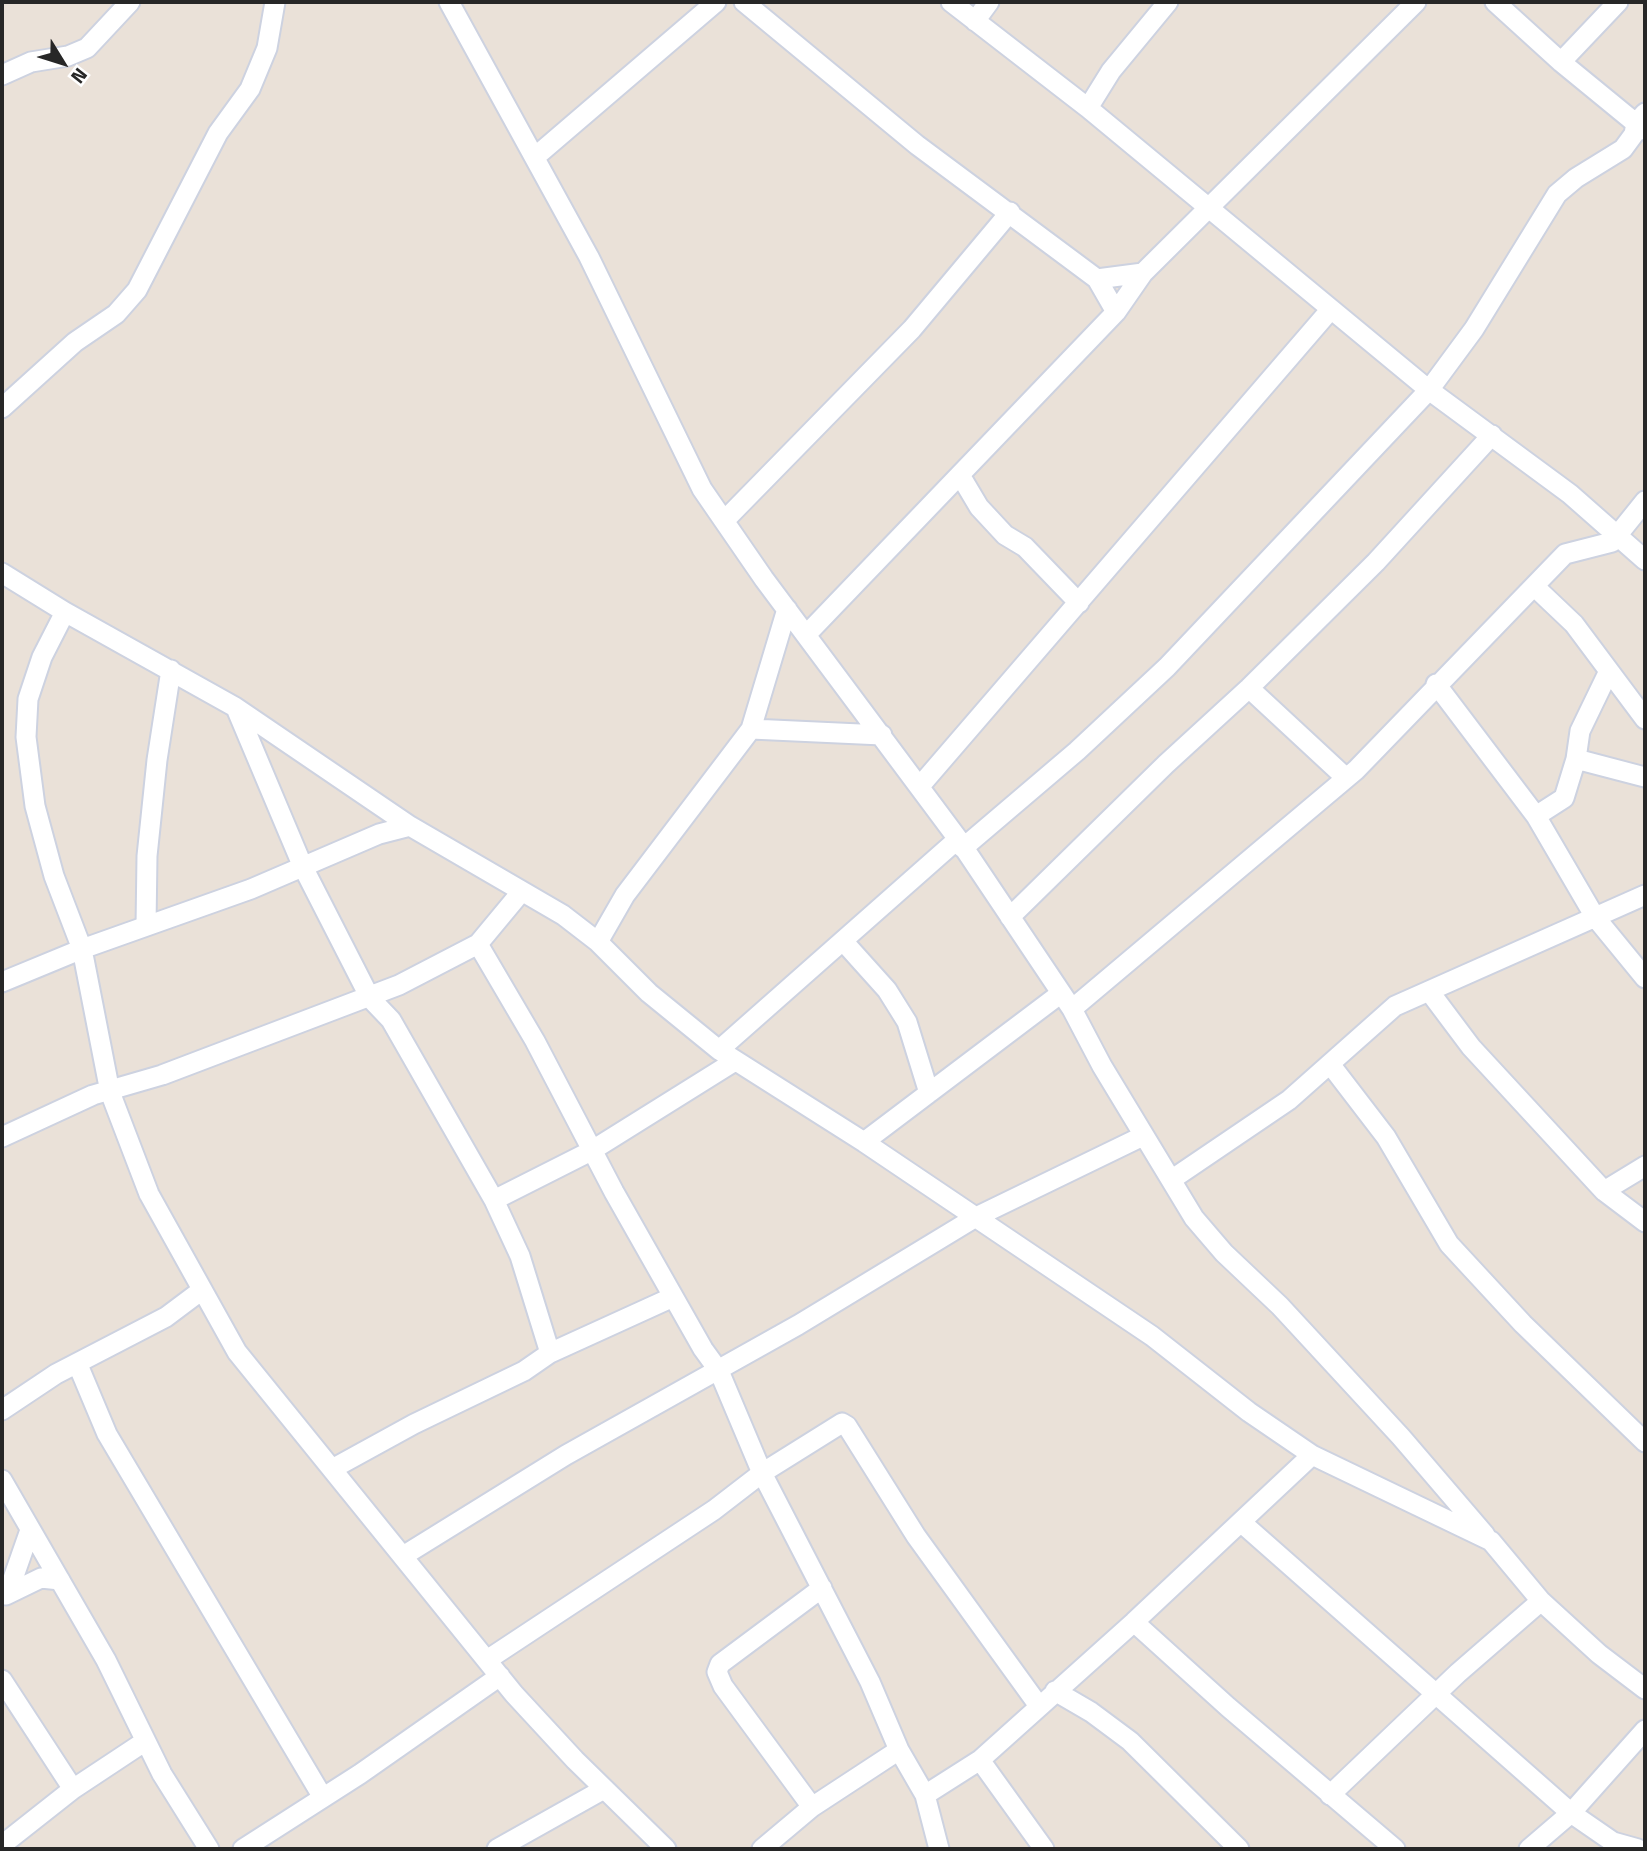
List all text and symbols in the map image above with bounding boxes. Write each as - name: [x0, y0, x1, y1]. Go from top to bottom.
- north arrow: [28, 28, 98, 98]
- text: N: [64, 62, 95, 90]

